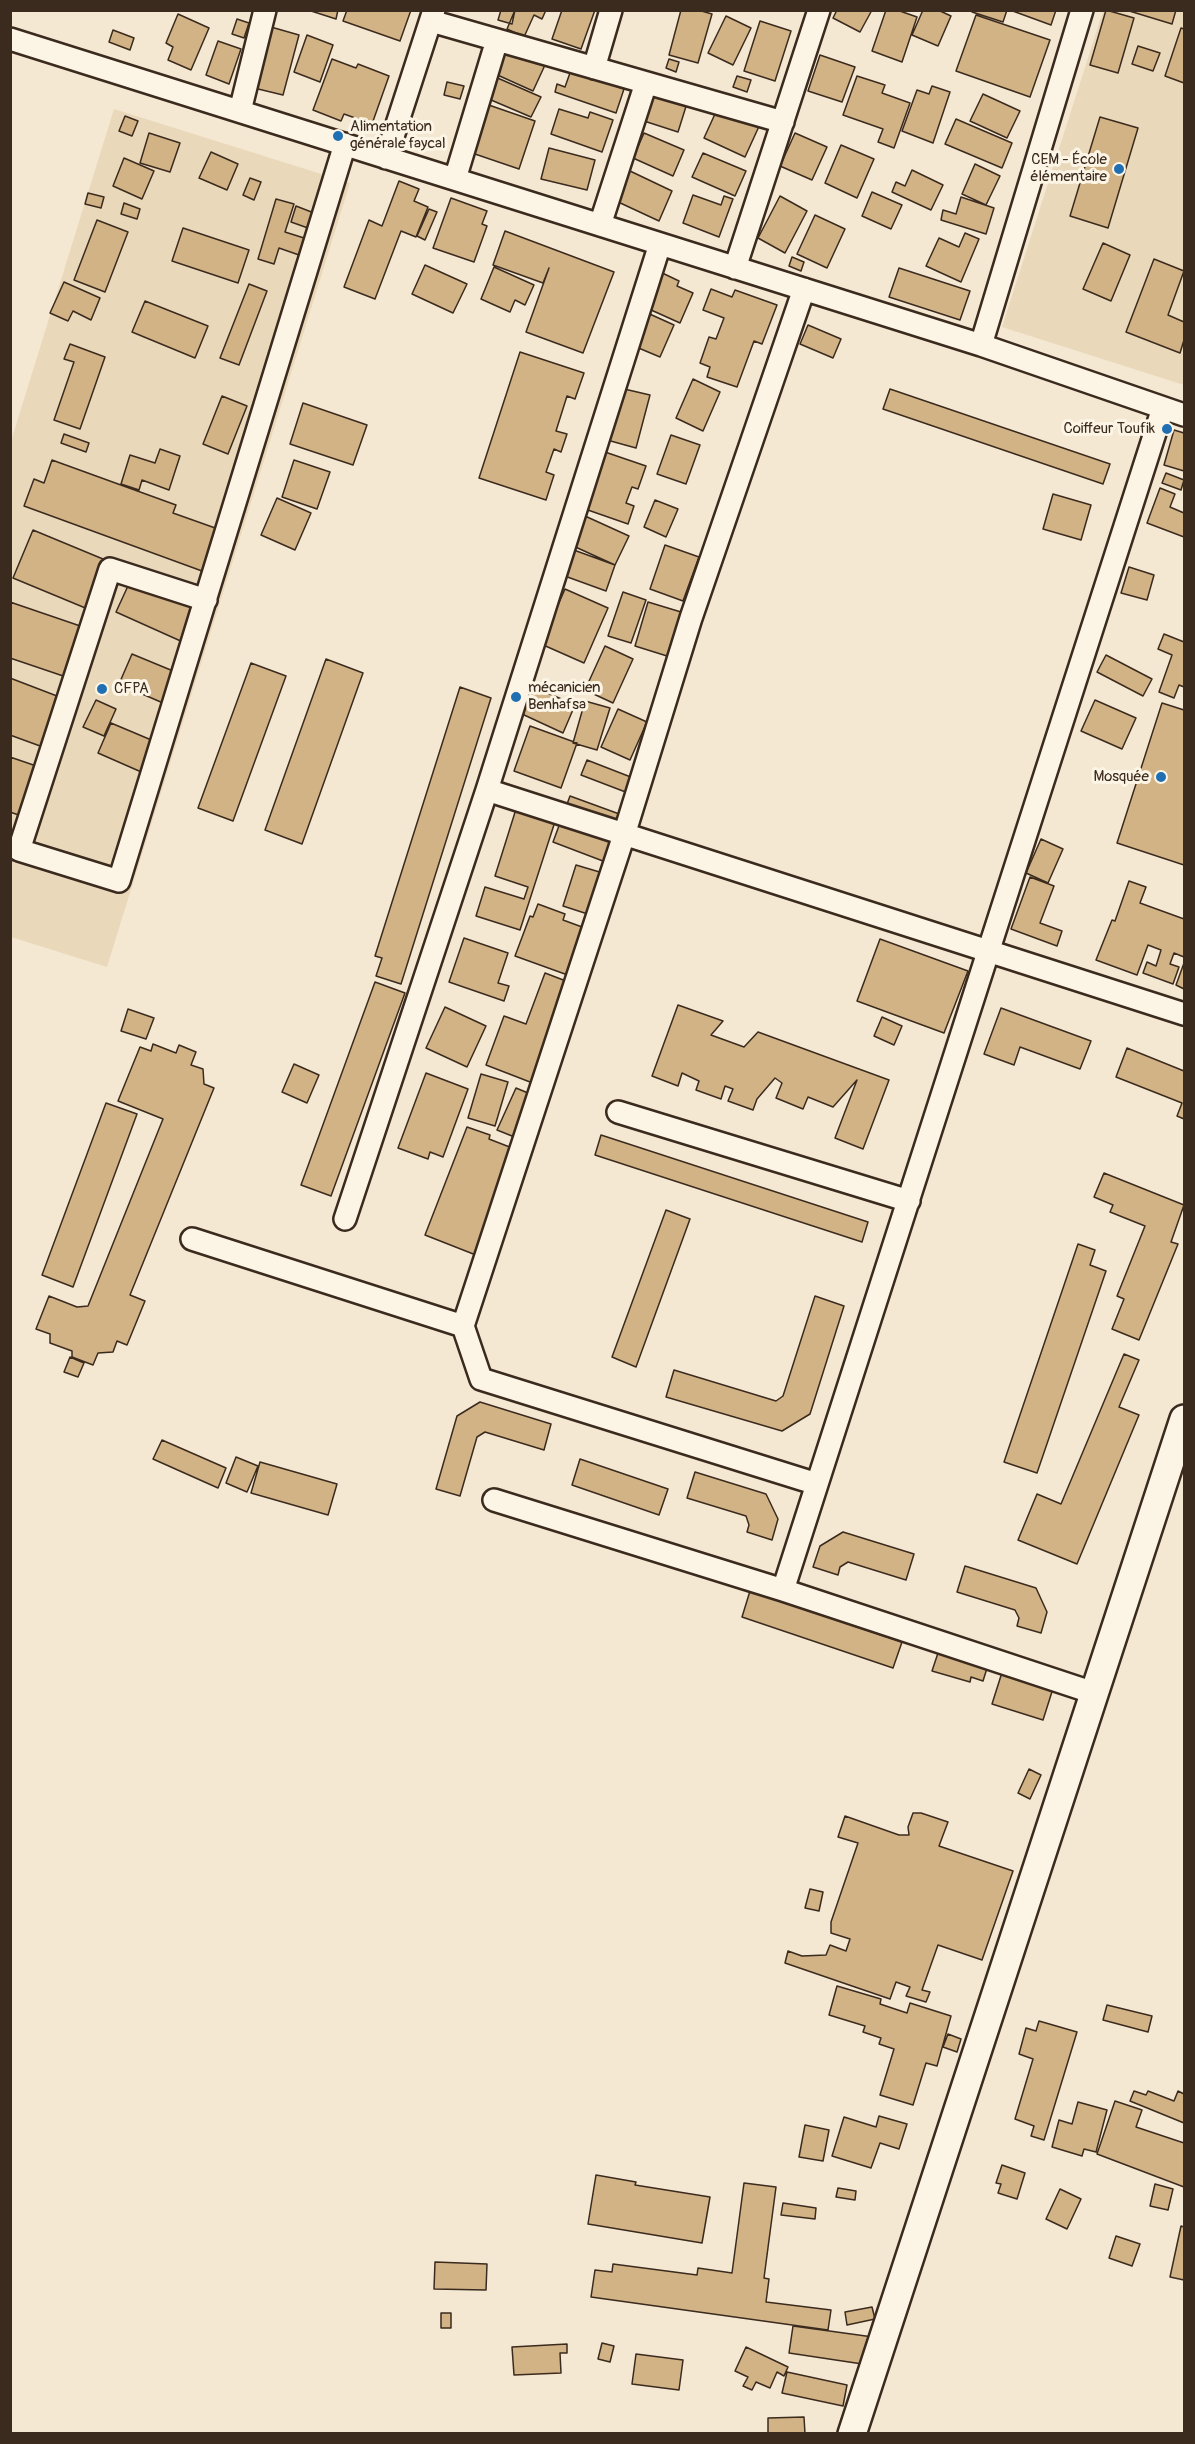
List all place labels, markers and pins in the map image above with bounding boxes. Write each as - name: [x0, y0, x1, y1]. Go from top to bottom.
- place label: Alimentation générale faycal: [350, 118, 446, 153]
- marker: Alimentation générale faycal: [331, 129, 345, 143]
- place label: CEM - École élémentaire: [1031, 151, 1107, 186]
- marker: CEM - École élémentaire: [1112, 162, 1126, 176]
- place label: Coiffeur Toufik: [1063, 420, 1155, 438]
- marker: Coiffeur Toufik: [1160, 422, 1174, 436]
- place label: mécanicien Benhafsa: [528, 679, 600, 714]
- place label: CFPA: [114, 680, 149, 698]
- marker: CFPA: [95, 682, 109, 696]
- marker: mécanicien Benhafsa: [509, 690, 523, 704]
- place label: Mosquée: [1094, 768, 1149, 786]
- marker: Mosquée: [1154, 770, 1168, 784]

